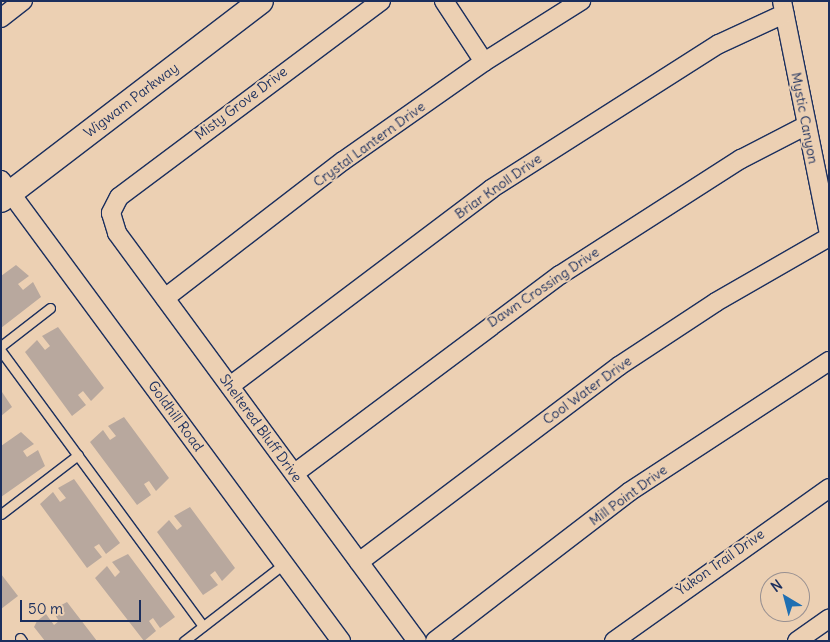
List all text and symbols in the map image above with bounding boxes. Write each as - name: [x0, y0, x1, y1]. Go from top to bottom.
- street label: Wigwam Parkway: [80, 59, 182, 141]
- street label: Misty Grove Drive: [192, 63, 290, 143]
- street label: Mystic Canyon: [788, 71, 822, 165]
- street label: Crystal Lantern Drive: [310, 98, 428, 190]
- street label: Briar Knoll Drive: [451, 150, 545, 222]
- street label: Dawn Crossing Drive: [484, 243, 602, 331]
- street label: Cool Water Drive: [539, 352, 635, 428]
- street label: Sheltered Bluff Drive: [216, 371, 306, 485]
- street label: Goldhill Road: [145, 377, 207, 455]
- street label: Mill Point Drive: [586, 461, 670, 529]
- street label: Yukon Trail Drive: [673, 525, 767, 599]
- north arrow: [760, 572, 810, 622]
- text: N: [767, 576, 786, 596]
- scale bar: [22, 590, 144, 622]
- text: 50 m: [28, 599, 63, 618]

